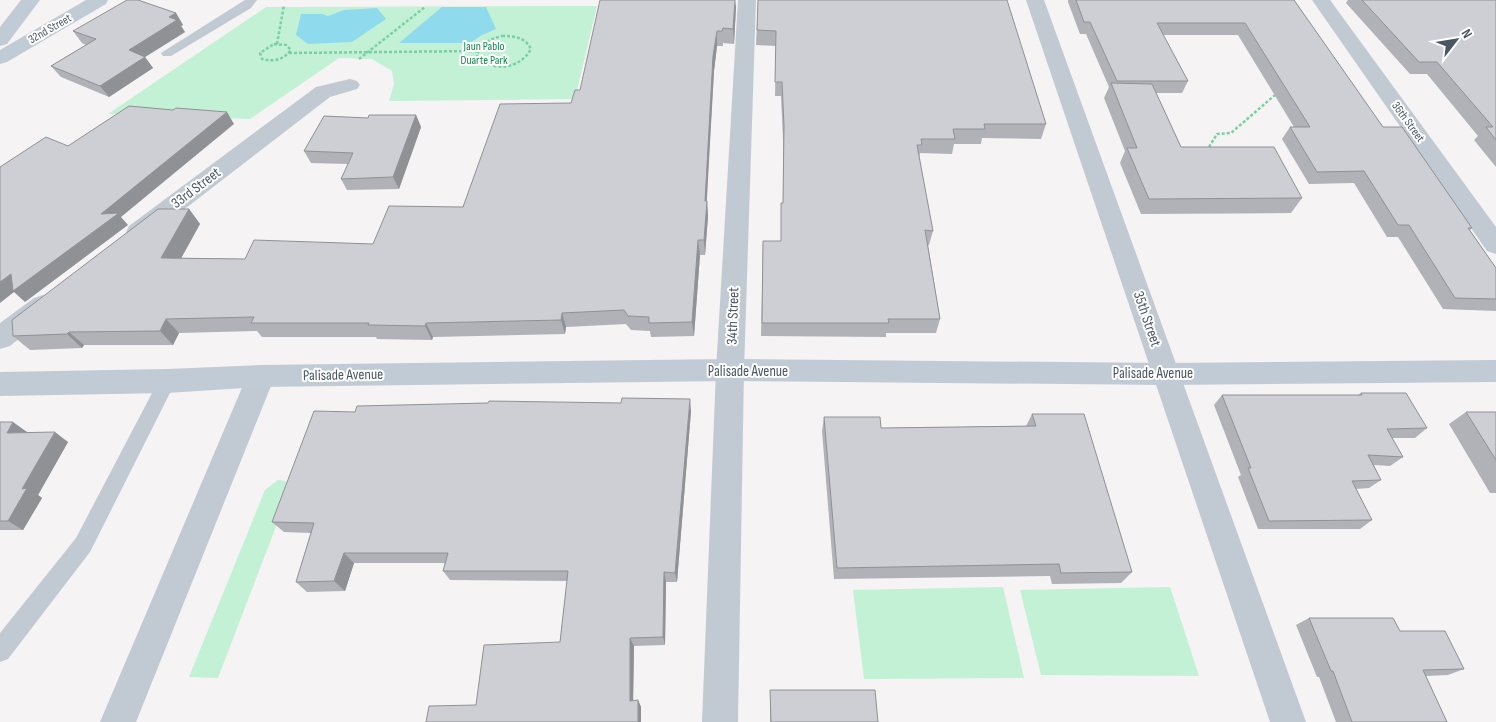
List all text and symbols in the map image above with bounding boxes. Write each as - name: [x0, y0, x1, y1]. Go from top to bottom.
- street label: 32nd Street: [26, 11, 75, 47]
- north arrow: [1431, 15, 1481, 65]
- text: N: [1458, 26, 1476, 41]
- park label: Jaun Pablo Duarte Park: [461, 39, 508, 68]
- street label: 36th Street: [1388, 99, 1428, 145]
- street label: 33rd Street: [168, 163, 225, 213]
- street label: 34th Street: [723, 286, 744, 345]
- street label: 35th Street: [1129, 289, 1165, 350]
- street label: Palisade Avenue: [708, 362, 788, 381]
- street label: Palisade Avenue: [1113, 364, 1193, 383]
- street label: Palisade Avenue: [303, 365, 383, 385]

